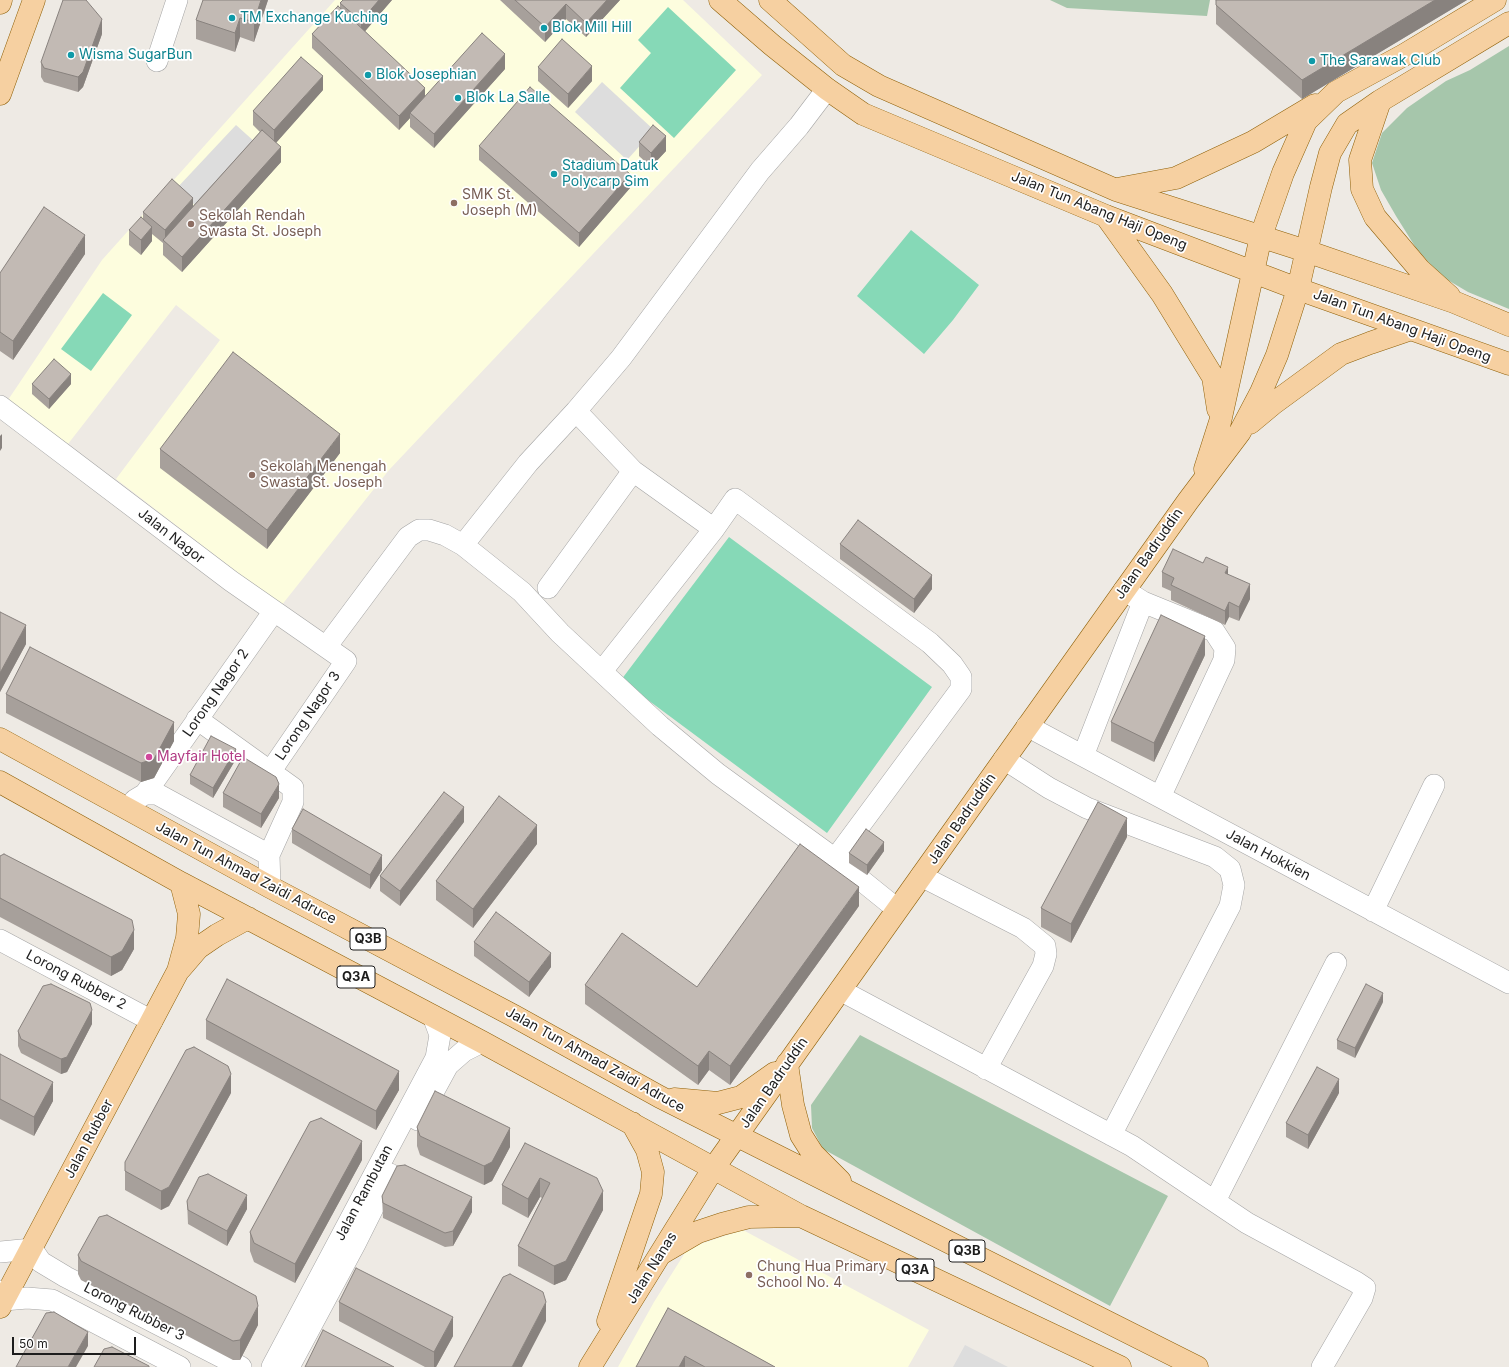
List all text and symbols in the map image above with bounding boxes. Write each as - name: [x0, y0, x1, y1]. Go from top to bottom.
- place label: TM Exchange Kuching: [240, 10, 388, 26]
- marker: TM Exchange Kuching: [227, 13, 237, 23]
- place label: Blok Mill Hill: [552, 20, 632, 36]
- marker: Blok Mill Hill: [539, 23, 549, 33]
- place label: Wisma SugarBun: [79, 47, 193, 63]
- marker: Wisma SugarBun: [66, 50, 76, 60]
- place label: The Sarawak Club: [1320, 53, 1441, 69]
- marker: The Sarawak Club: [1307, 56, 1317, 66]
- place label: Blok Josephian: [376, 67, 477, 83]
- marker: Blok Josephian: [363, 70, 373, 80]
- place label: Blok La Salle: [466, 90, 550, 106]
- marker: Blok La Salle: [453, 93, 463, 103]
- place label: Stadium Datuk Polycarp Sim: [562, 158, 658, 190]
- street label: Jalan Tun Abang Haji Openg: [1009, 168, 1189, 254]
- marker: Stadium Datuk Polycarp Sim: [549, 169, 559, 179]
- place label: SMK St. Joseph (M): [462, 187, 538, 220]
- marker: SMK St. Joseph (M): [449, 198, 459, 208]
- place label: Sekolah Rendah Swasta St. Joseph: [199, 208, 321, 240]
- marker: Sekolah Rendah Swasta St. Joseph: [186, 219, 196, 229]
- street label: Jalan Tun Abang Haji Openg: [1311, 286, 1493, 366]
- place label: Sekolah Menengah Swasta St. Joseph: [260, 459, 387, 492]
- marker: Sekolah Menengah Swasta St. Joseph: [247, 470, 257, 480]
- street label: Jalan Nagor: [134, 505, 208, 567]
- street label: Jalan Badruddin: [1111, 505, 1187, 603]
- street label: Lorong Nagor 2: [179, 646, 253, 740]
- street label: Lorong Nagor 3: [272, 668, 344, 764]
- place label: Mayfair Hotel: [157, 749, 246, 765]
- marker: Mayfair Hotel: [144, 752, 154, 762]
- street label: Jalan Badruddin: [924, 770, 1000, 868]
- street label: Jalan Tun Ahmad Zaidi Adruce: [153, 818, 339, 928]
- street label: Jalan Hokkien: [1223, 826, 1313, 884]
- road number: Q3B: [350, 928, 386, 950]
- street label: Lorong Rubber 2: [23, 947, 129, 1013]
- road number: Q3A: [337, 966, 375, 988]
- street label: Jalan Tun Ahmad Zaidi Adruce: [502, 1004, 688, 1116]
- street label: Jalan Badruddin: [736, 1034, 812, 1132]
- street label: Jalan Rubber: [61, 1097, 117, 1181]
- street label: Jalan Rambutan: [332, 1142, 396, 1244]
- street label: Jalan Nanas: [623, 1229, 681, 1307]
- road number: Q3B: [949, 1240, 985, 1262]
- place label: Chung Hua Primary School No. 4: [757, 1259, 886, 1292]
- road number: Q3A: [896, 1259, 934, 1281]
- marker: Chung Hua Primary School No. 4: [744, 1270, 754, 1280]
- street label: Lorong Rubber 3: [81, 1279, 187, 1345]
- scale bar: [14, 1329, 138, 1355]
- text: 50 m: [19, 1336, 48, 1351]

